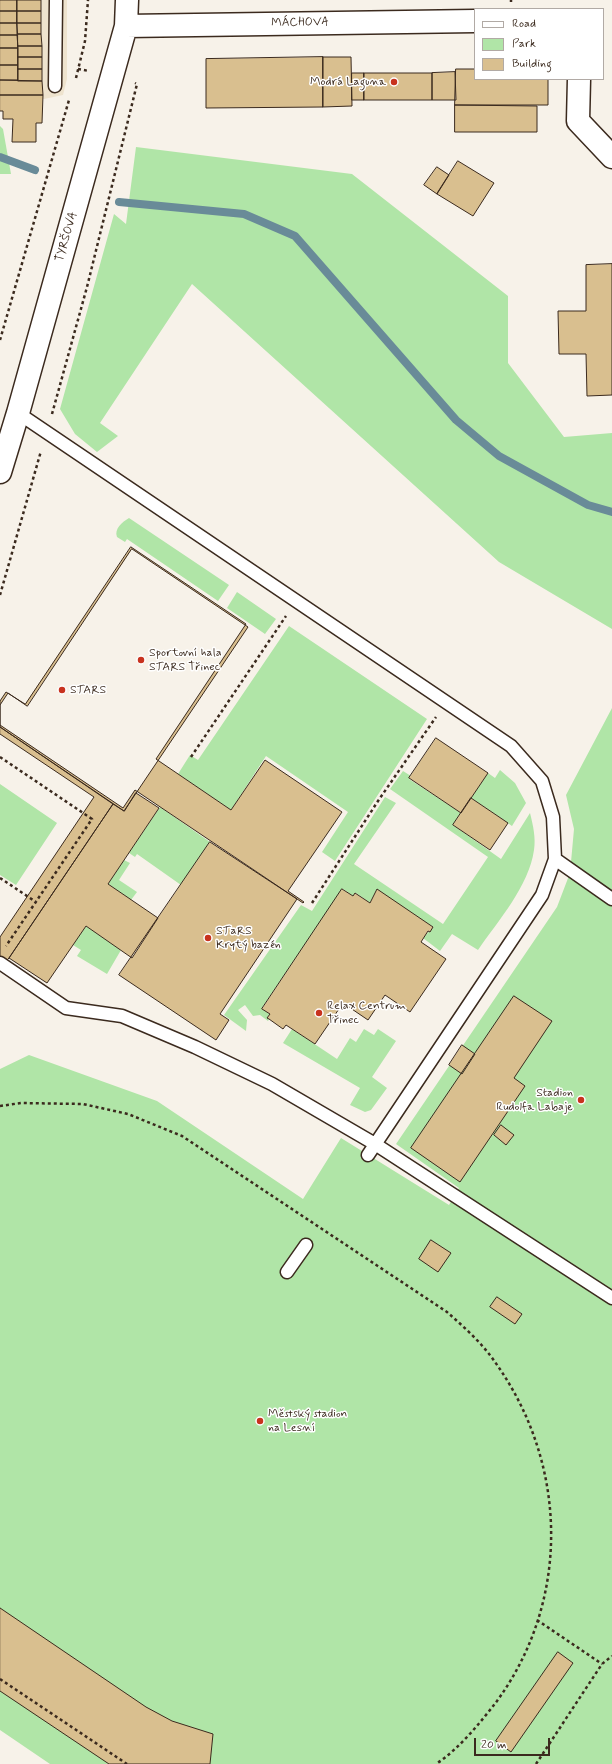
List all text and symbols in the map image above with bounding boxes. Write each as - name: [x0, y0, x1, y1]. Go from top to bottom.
- legend: [474, 8, 604, 80]
- street label: MÁCHOVA: [271, 15, 329, 31]
- text: Road: [512, 16, 536, 32]
- text: Park: [512, 36, 536, 52]
- text: Building: [512, 56, 552, 72]
- place label: Modrá Laguna: [310, 75, 386, 89]
- marker: Modrá Laguna: [389, 77, 399, 87]
- street label: TYRŠOVA: [53, 210, 81, 264]
- place label: Sportovní hala STARS Třinec: [149, 646, 222, 674]
- marker: Sportovní hala STARS Třinec: [136, 655, 146, 665]
- place label: STARS: [70, 683, 106, 697]
- marker: STARS: [57, 685, 67, 695]
- place label: STaRS Krytý bazén: [216, 924, 281, 952]
- marker: STaRS Krytý bazén: [203, 933, 213, 943]
- place label: Relax Centrum Třinec: [327, 999, 406, 1027]
- marker: Relax Centrum Třinec: [314, 1008, 324, 1018]
- place label: Stadion Rudolfa Labaje: [496, 1086, 573, 1114]
- marker: Stadion Rudolfa Labaje: [576, 1095, 586, 1105]
- place label: Městský stadion na Lesní: [268, 1407, 347, 1435]
- marker: Městský stadion na Lesní: [255, 1416, 265, 1426]
- scale bar: [476, 1730, 552, 1756]
- text: 20 m: [481, 1737, 507, 1753]

